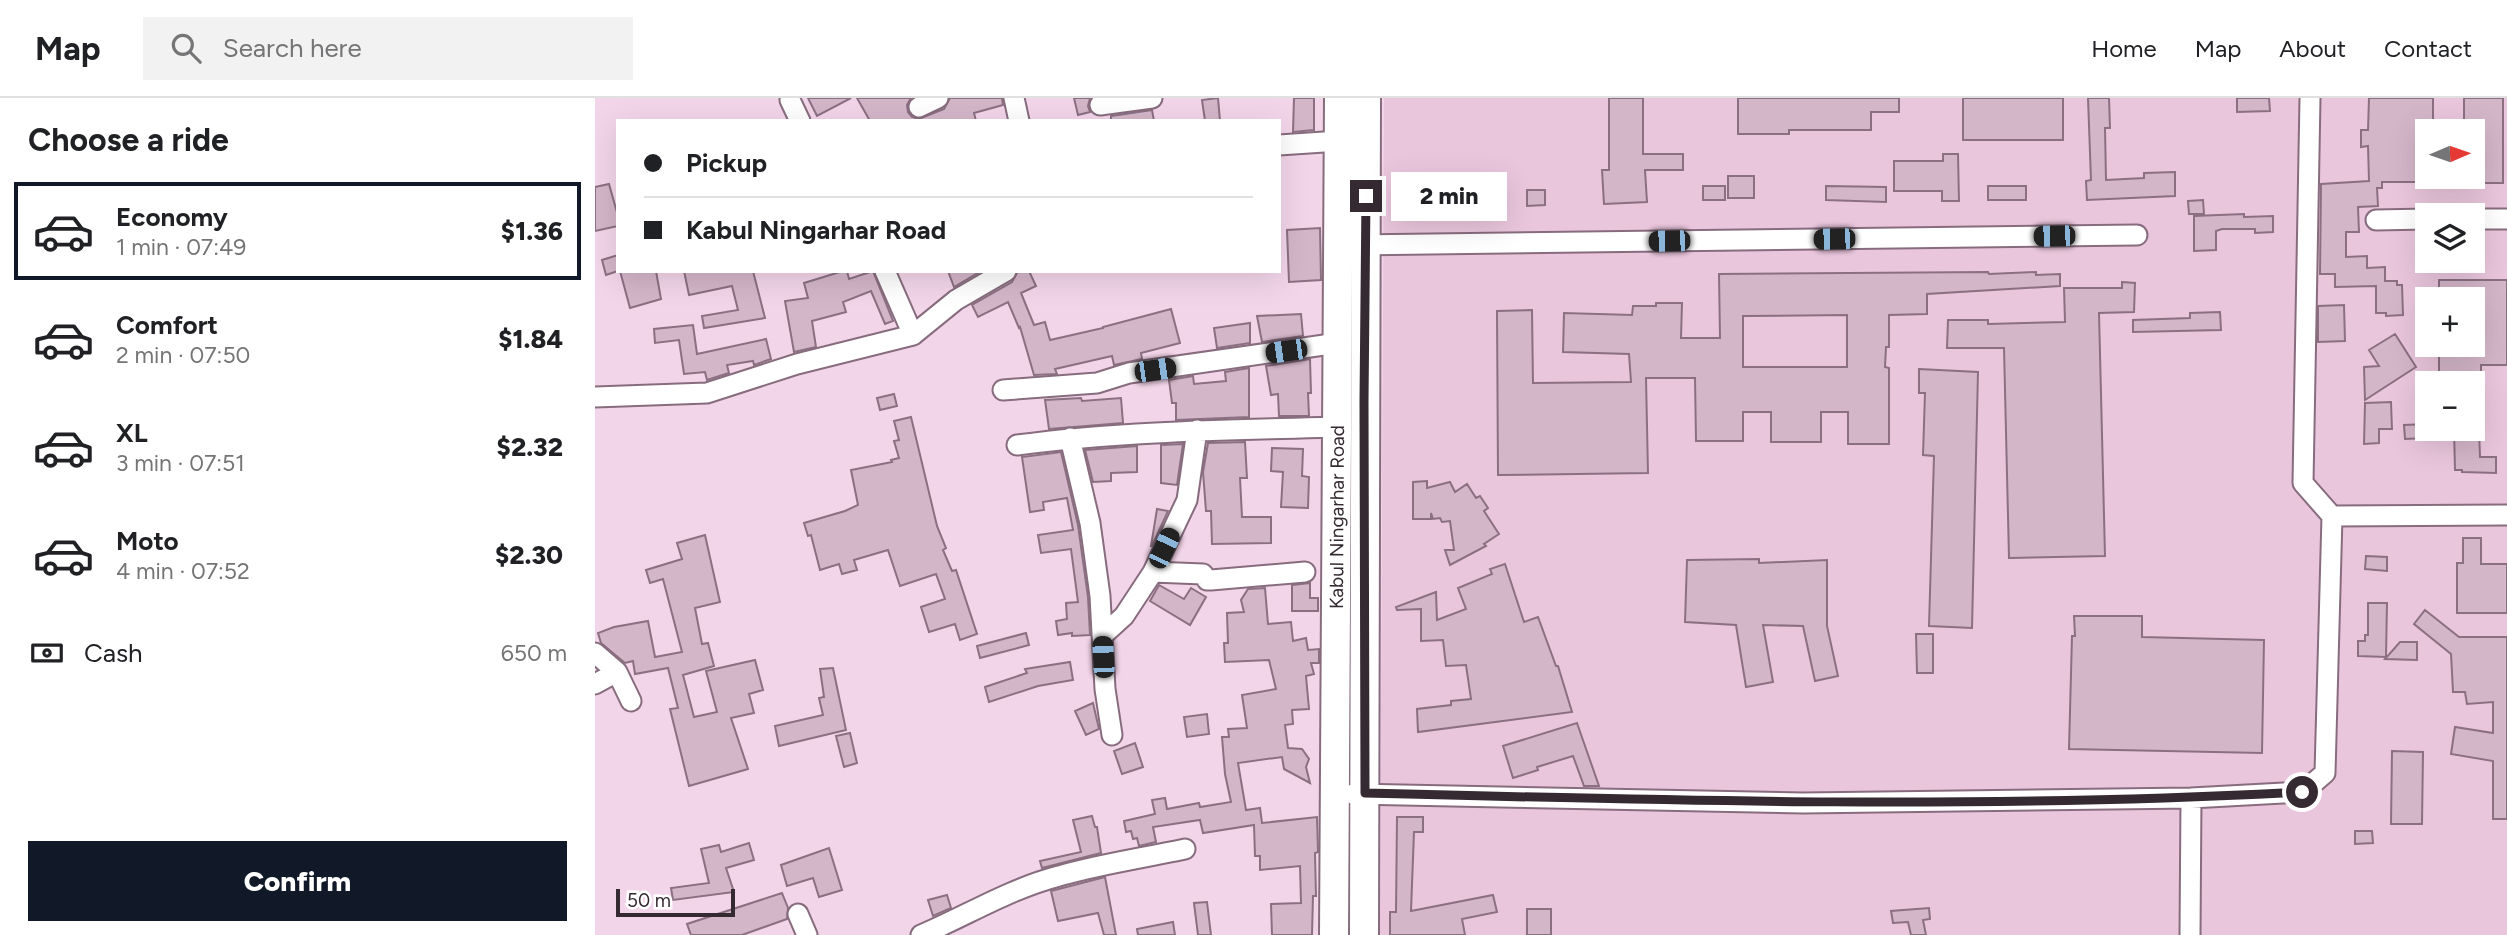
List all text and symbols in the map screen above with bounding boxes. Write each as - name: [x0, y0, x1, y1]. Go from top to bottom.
- search box: [143, 17, 633, 80]
- text: Map: [35, 29, 101, 68]
- icon: search: [167, 29, 205, 67]
- text: Search here: [223, 32, 362, 64]
- text: Home: [2091, 34, 2157, 63]
- text: Map: [2195, 34, 2241, 63]
- text: About: [2279, 34, 2346, 63]
- text: Contact: [2384, 34, 2472, 63]
- north arrow: [2415, 119, 2485, 189]
- map controls: [2415, 119, 2485, 441]
- text: Choose a ride: [28, 121, 229, 159]
- text: Pickup: [686, 147, 767, 179]
- callout: 2 min: [1391, 172, 1506, 220]
- route end: [1350, 180, 1382, 212]
- text: 2 min: [1420, 182, 1478, 210]
- icon: car: [32, 200, 95, 263]
- text: Economy: [116, 201, 228, 233]
- button: layers: [2415, 203, 2485, 273]
- text: Kabul Ningarhar Road: [686, 214, 946, 246]
- text: $1.36: [501, 215, 563, 247]
- car: [2033, 225, 2076, 247]
- car: [1813, 228, 1856, 250]
- car: [1648, 230, 1691, 252]
- text: 1 min · 07:49: [116, 233, 246, 261]
- button: +: [2415, 287, 2485, 357]
- icon: car: [32, 308, 95, 371]
- text: Comfort: [116, 309, 218, 341]
- text: $1.84: [498, 323, 563, 355]
- car: [1264, 338, 1309, 364]
- text: 2 min · 07:50: [116, 341, 250, 369]
- car: [1133, 357, 1178, 383]
- button: −: [2415, 371, 2485, 441]
- icon: car: [32, 416, 95, 479]
- text: XL: [116, 417, 148, 449]
- street label: Kabul Ningarhar Road: [1325, 425, 1349, 609]
- text: $2.32: [497, 431, 563, 463]
- text: 3 min · 07:51: [116, 449, 245, 477]
- icon: car: [32, 524, 95, 587]
- text: Moto: [116, 525, 179, 557]
- car: [1146, 525, 1183, 571]
- text: $2.30: [495, 539, 563, 571]
- text: 4 min · 07:52: [116, 557, 250, 585]
- icon: cash: [28, 634, 66, 672]
- car: [1092, 635, 1115, 679]
- text: Cash: [84, 637, 143, 669]
- text: 650 m: [501, 639, 567, 667]
- route start: [2286, 776, 2318, 808]
- button: Confirm: [28, 841, 567, 921]
- scale bar: [616, 886, 735, 918]
- text: 50 m: [627, 889, 671, 912]

